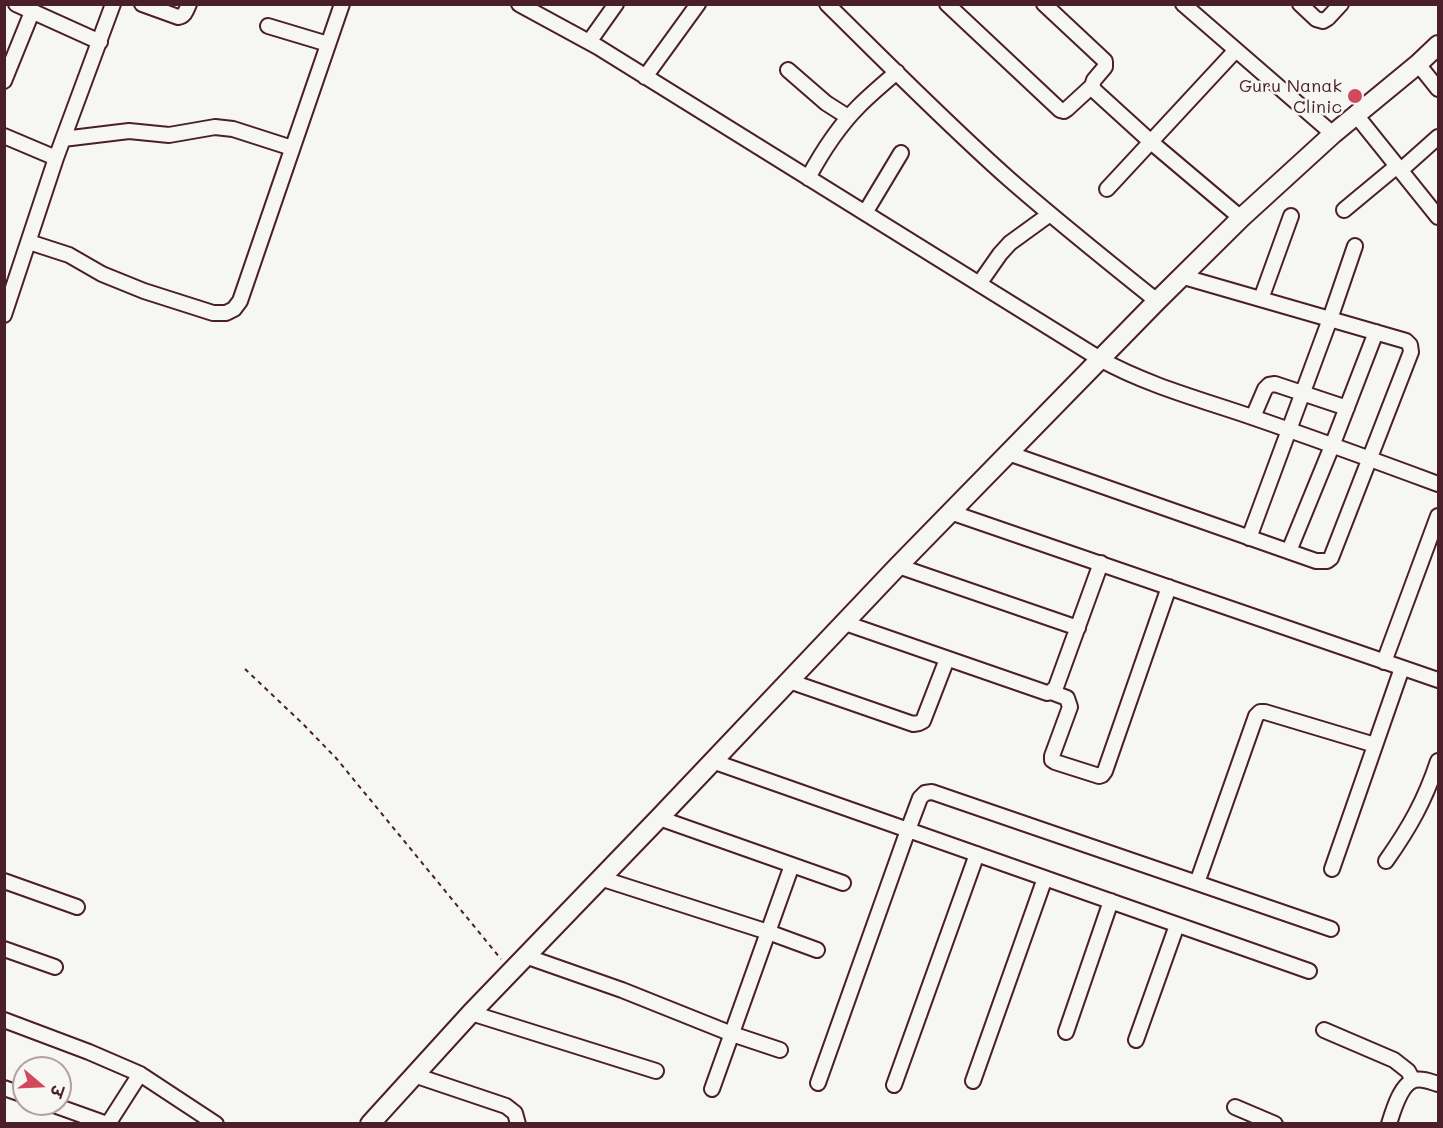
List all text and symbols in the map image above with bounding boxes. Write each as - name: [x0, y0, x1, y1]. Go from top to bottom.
- place label: Guru Nanak Clinic: [1239, 75, 1342, 118]
- marker: Guru Nanak Clinic: [1346, 87, 1364, 105]
- north arrow: [12, 1056, 72, 1116]
- text: उ: [46, 1083, 69, 1100]

